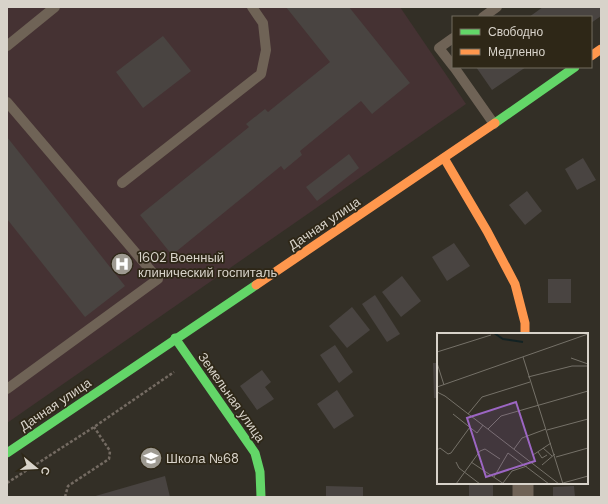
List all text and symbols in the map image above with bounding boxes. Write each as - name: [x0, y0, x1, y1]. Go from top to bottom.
- legend: [452, 16, 592, 68]
- text: Свободно: [488, 24, 543, 40]
- text: Медленно: [488, 44, 545, 60]
- street label: Дачная улица: [285, 193, 364, 254]
- place label: 1602 Военный клинический госпиталь: [138, 249, 277, 281]
- hospital icon: 1602 Военный клинический госпиталь: [109, 251, 135, 277]
- inset map: [437, 333, 588, 484]
- street label: Земельная улица: [194, 349, 269, 446]
- street label: Дачная улица: [16, 374, 95, 435]
- school or university icon: Школа №68: [138, 445, 164, 471]
- north arrow: [16, 448, 56, 488]
- place label: Школа №68: [166, 450, 239, 467]
- text: С: [38, 465, 53, 477]

